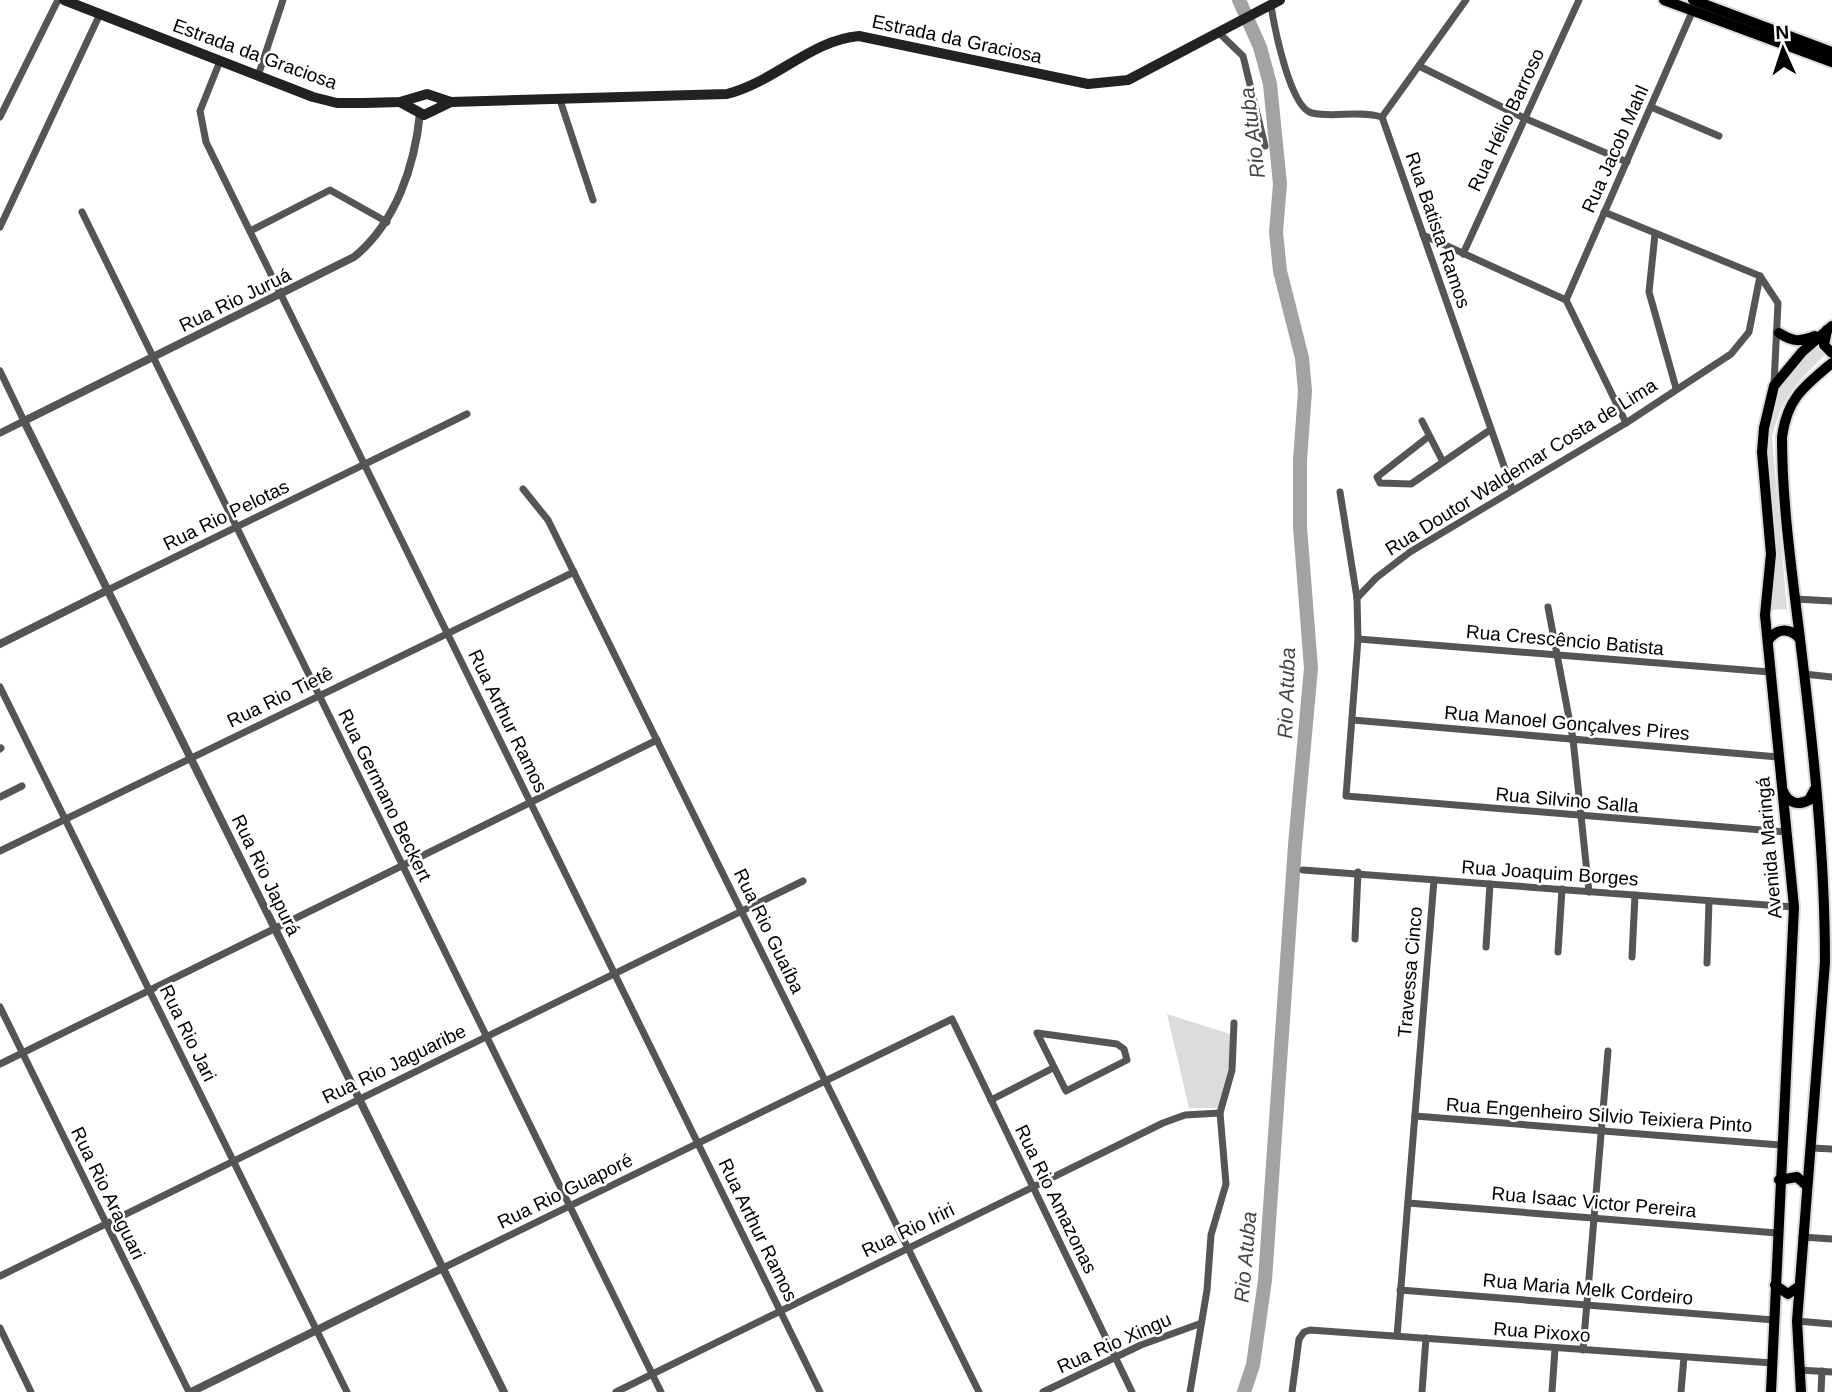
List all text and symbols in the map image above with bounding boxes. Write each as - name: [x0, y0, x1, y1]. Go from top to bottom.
- street label: Estrada da Graciosa: [870, 11, 1044, 67]
- north arrow: [1748, 14, 1818, 84]
- street label: Estrada da Graciosa: [170, 15, 340, 94]
- text: N: [1775, 22, 1790, 43]
- street label: Rua Hélio Barroso: [1464, 45, 1548, 195]
- street label: Rua Jacob Mahl: [1577, 82, 1653, 216]
- water label: Rio Atuba: [1235, 86, 1269, 180]
- street label: Rua Batista Ramos: [1401, 149, 1475, 311]
- street label: Rua Rio Juruá: [176, 264, 295, 336]
- street label: Rua Doutor Waldemar Costa de Lima: [1381, 374, 1661, 560]
- street label: Rua Rio Pelotas: [160, 475, 292, 555]
- street label: Rua Crescêncio Batista: [1465, 621, 1665, 659]
- street label: Rua Arthur Ramos: [464, 646, 552, 796]
- water label: Rio Atuba: [1273, 647, 1299, 739]
- street label: Rua Rio Tietê: [224, 662, 336, 732]
- street label: Rua Manoel Gonçalves Pires: [1444, 702, 1690, 744]
- street label: Rua Germano Beckert: [334, 705, 436, 885]
- street label: Avenida Maringá: [1752, 776, 1786, 920]
- street label: Rua Silvino Salla: [1495, 783, 1640, 817]
- street label: Rua Rio Japurá: [228, 811, 305, 939]
- street label: Rua Joaquim Borges: [1461, 856, 1639, 890]
- street label: Rua Rio Guaíba: [730, 865, 808, 997]
- street label: Travessa Cinco: [1394, 906, 1426, 1038]
- street label: Rua Rio Jari: [156, 981, 220, 1085]
- street label: Rua Rio Jaguaribe: [319, 1020, 469, 1108]
- street label: Rua Engenheiro Silvio Teixiera Pinto: [1445, 1094, 1753, 1136]
- street label: Rua Rio Amazonas: [1011, 1121, 1101, 1277]
- street label: Rua Rio Araguari: [67, 1123, 149, 1263]
- street label: Rua Rio Guaporé: [494, 1149, 636, 1233]
- street label: Rua Arthur Ramos: [714, 1155, 802, 1305]
- street label: Rua Isaac Victor Pereira: [1491, 1183, 1698, 1221]
- street label: Rua Rio Iriri: [858, 1199, 958, 1261]
- water label: Rio Atuba: [1230, 1210, 1260, 1304]
- street label: Rua Maria Melk Cordeiro: [1482, 1269, 1694, 1309]
- street label: Rua Rio Xingu: [1054, 1308, 1174, 1378]
- street label: Rua Pixoxo: [1493, 1318, 1591, 1346]

